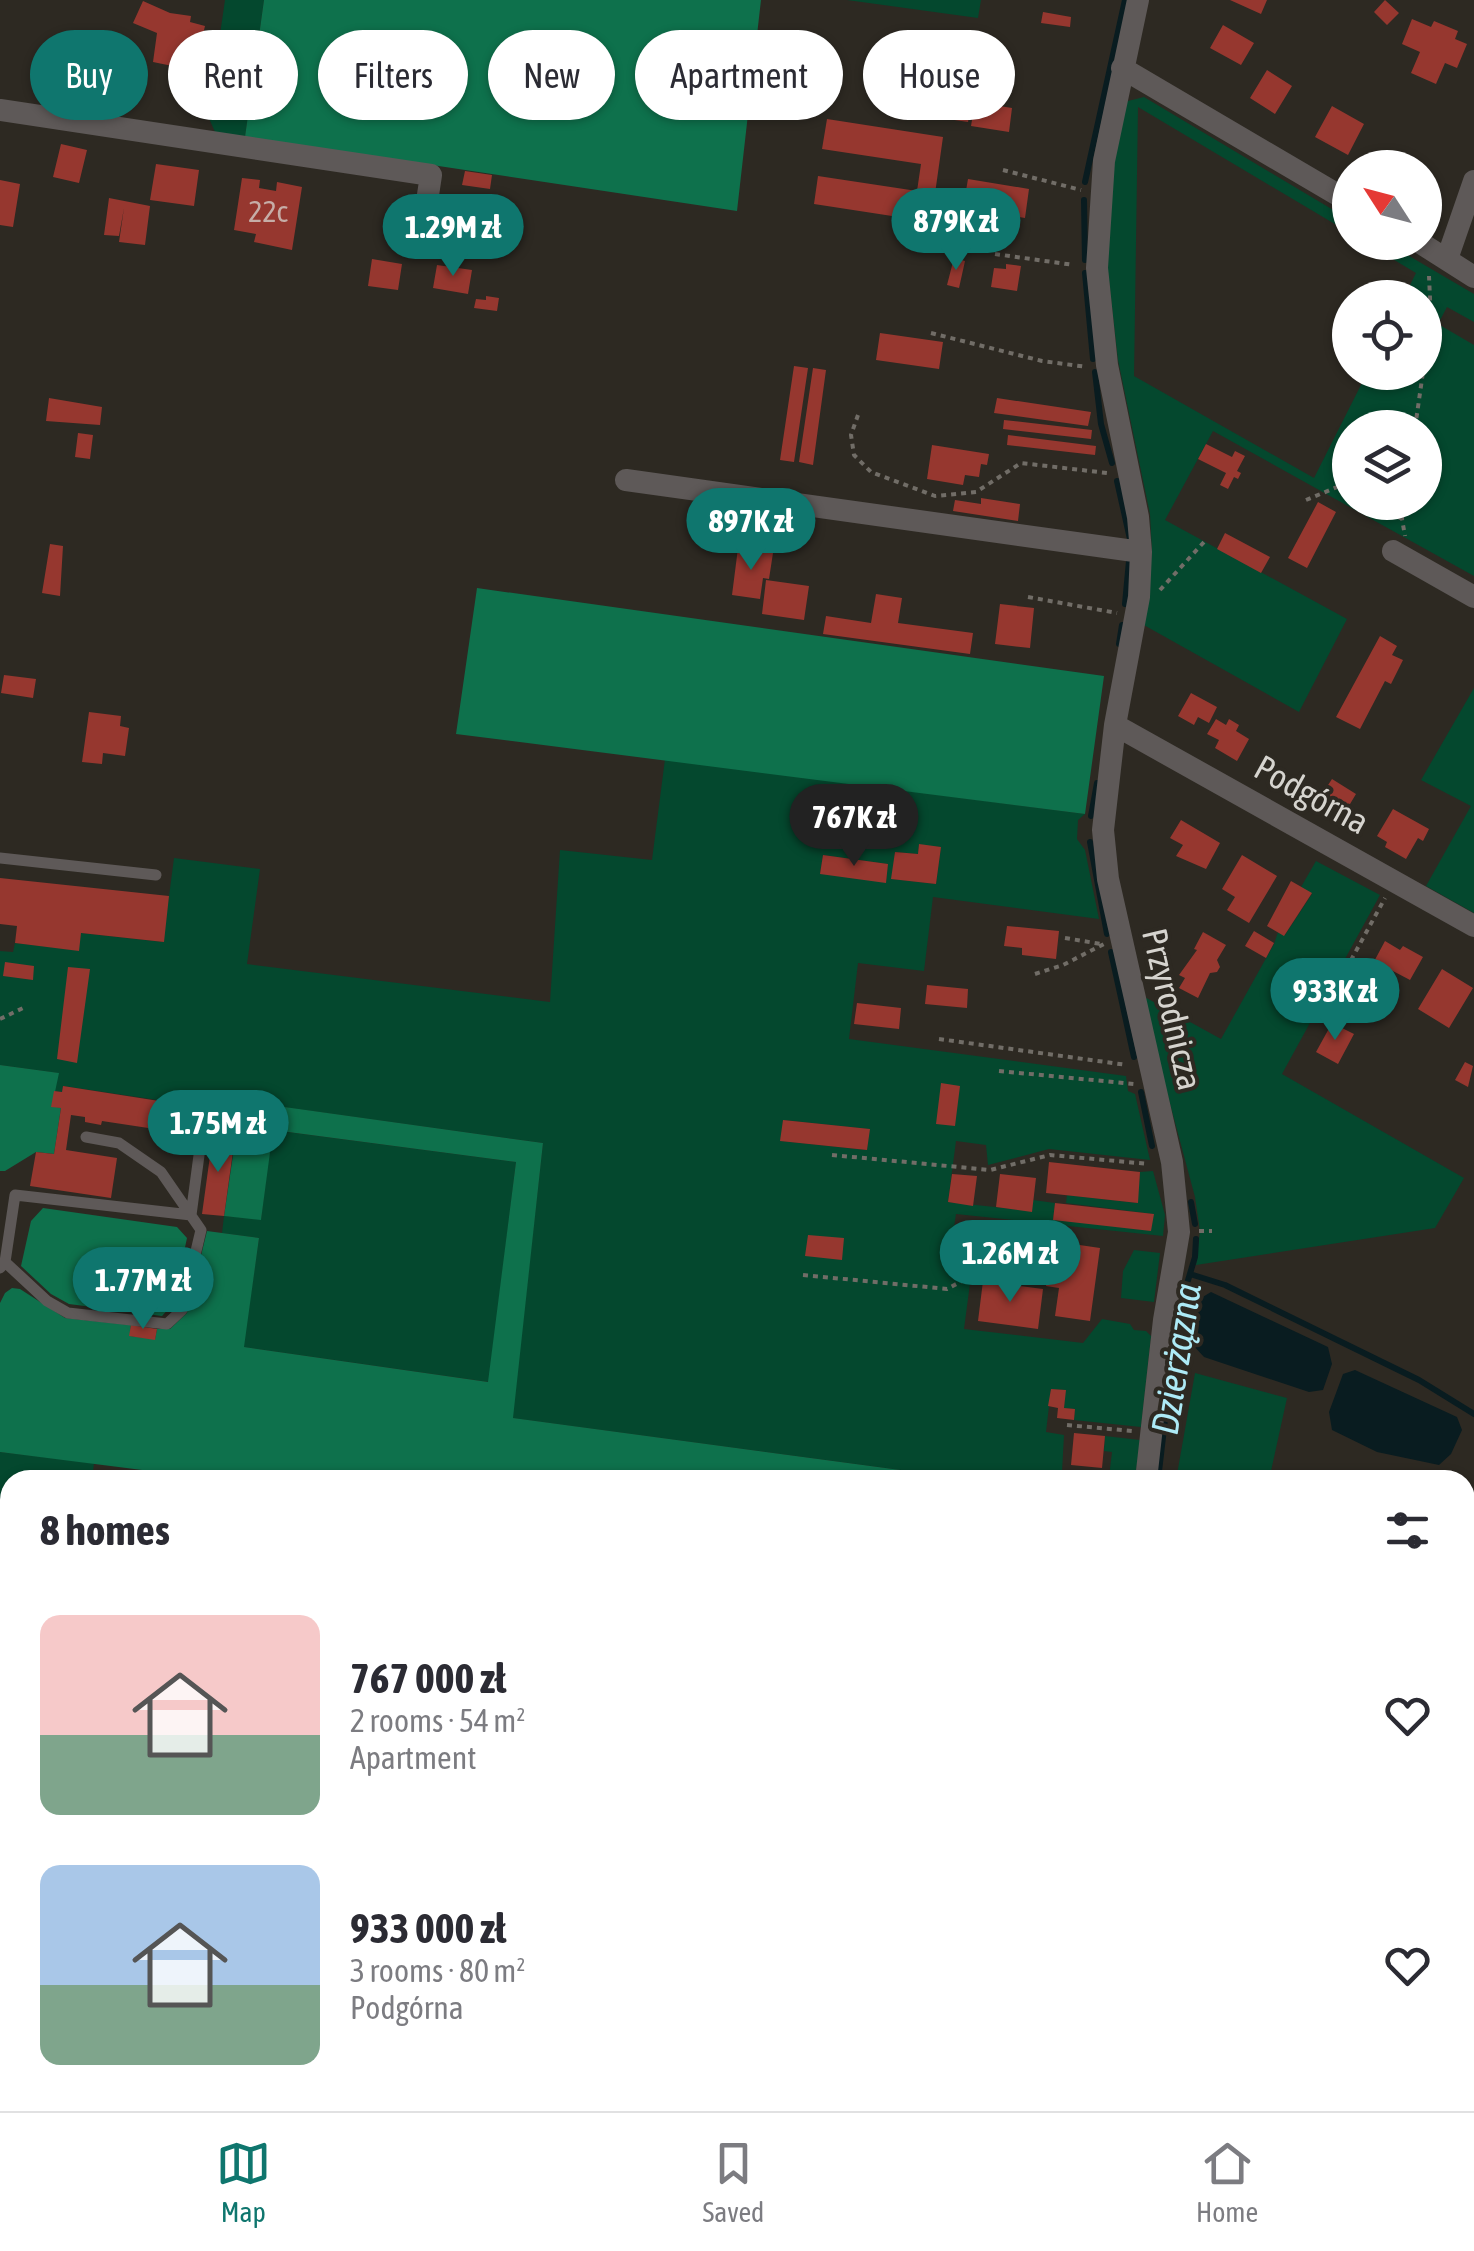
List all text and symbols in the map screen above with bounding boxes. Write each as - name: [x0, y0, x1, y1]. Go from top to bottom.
- chip: Buy: [30, 30, 148, 120]
- chip: Rent: [168, 30, 298, 120]
- chip: Filters: [318, 30, 468, 120]
- chip: New: [488, 30, 615, 120]
- chip: Apartment: [635, 30, 843, 120]
- chip: House: [863, 30, 1015, 120]
- north arrow: [1332, 150, 1442, 260]
- map controls: [1332, 150, 1442, 520]
- pin: 879K zł: [864, 188, 1048, 273]
- house number: 22c: [248, 194, 289, 228]
- pin: 1.29M zł: [350, 194, 556, 279]
- text: 879K zł: [913, 202, 999, 239]
- text: 1.29M zł: [405, 208, 501, 245]
- button: locate: [1332, 280, 1442, 390]
- button: layers: [1332, 410, 1442, 520]
- pin: 897K zł: [659, 488, 843, 573]
- text: 897K zł: [708, 502, 794, 539]
- street label: Podgórna: [1248, 746, 1376, 842]
- pin: 767K zł: [762, 784, 946, 869]
- text: 767K zł: [811, 798, 897, 835]
- street label: Przyrodnicza: [1135, 924, 1211, 1094]
- pin: 933K zł: [1243, 958, 1427, 1043]
- text: 933K zł: [1292, 972, 1378, 1009]
- pin: 1.75M zł: [115, 1090, 321, 1175]
- text: 1.75M zł: [170, 1104, 266, 1141]
- pin: 1.26M zł: [907, 1220, 1113, 1305]
- text: 1.26M zł: [962, 1234, 1058, 1271]
- pin: 1.77M zł: [40, 1247, 246, 1332]
- text: 1.77M zł: [95, 1261, 191, 1298]
- water label: Dzierżązna: [1143, 1280, 1209, 1438]
- icon: filters: [1380, 1503, 1435, 1558]
- text: 8 homes: [40, 1506, 170, 1554]
- text: 767 000 zł: [350, 1654, 506, 1702]
- icon: home: [120, 1655, 240, 1775]
- icon: heart: [1380, 1688, 1435, 1743]
- text: 2 rooms · 54 m²: [350, 1702, 525, 1739]
- text: Apartment: [350, 1739, 476, 1776]
- text: 933 000 zł: [350, 1904, 506, 1952]
- icon: home: [120, 1905, 240, 2025]
- icon: heart: [1380, 1938, 1435, 1993]
- text: 3 rooms · 80 m²: [350, 1952, 525, 1989]
- text: Podgórna: [350, 1989, 464, 2026]
- tab: Map: [216, 2136, 271, 2228]
- tab: Saved: [702, 2136, 764, 2228]
- tab: Home: [1196, 2136, 1258, 2228]

